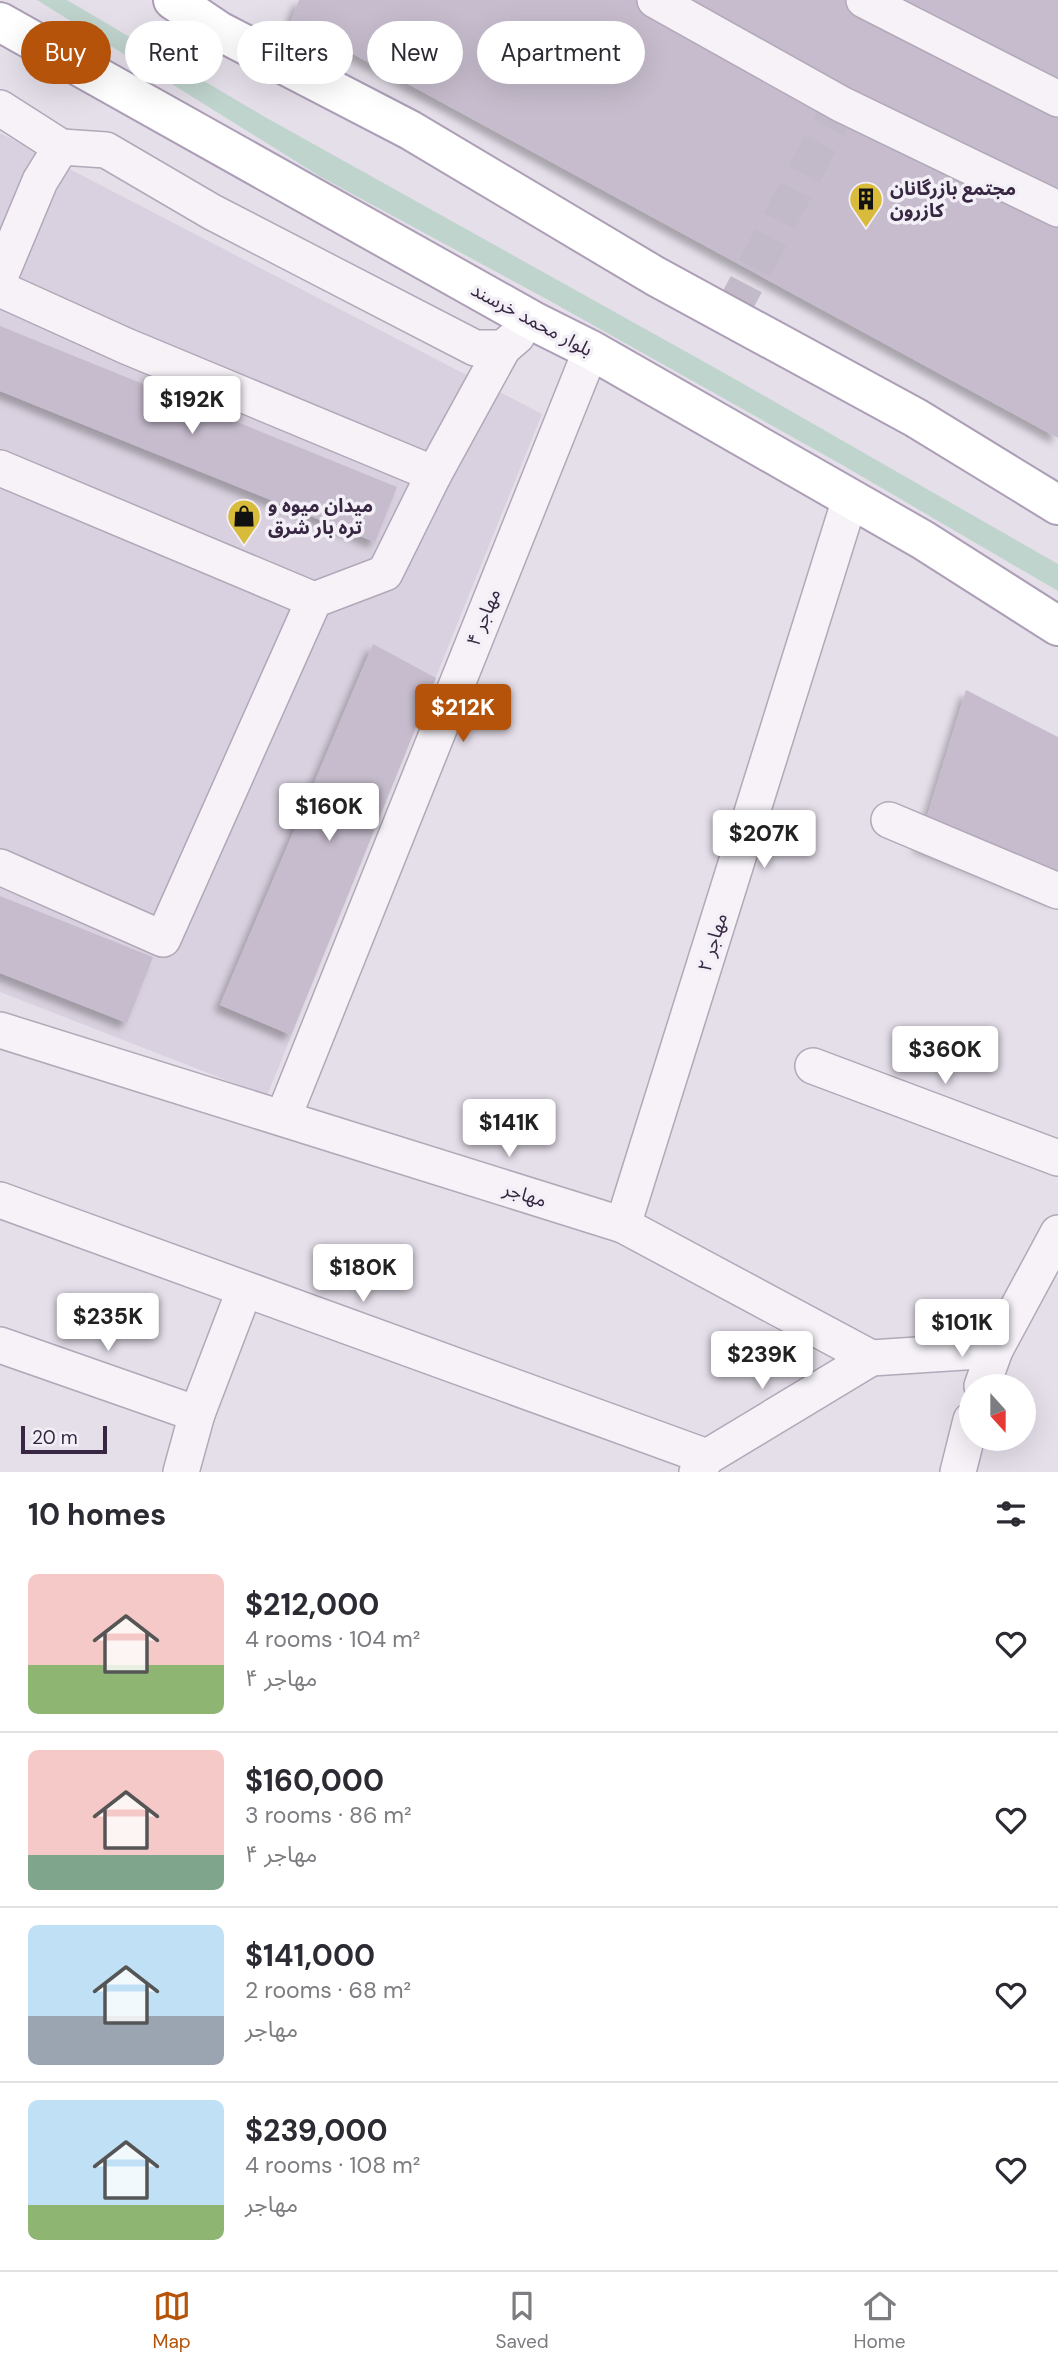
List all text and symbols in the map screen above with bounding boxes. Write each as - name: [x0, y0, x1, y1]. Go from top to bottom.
- chip: Buy: [21, 21, 111, 84]
- chip: Rent: [125, 21, 223, 84]
- chip: Filters: [237, 21, 353, 84]
- chip: New: [367, 21, 463, 84]
- chip: Apartment: [477, 21, 645, 84]
- place label: مجتمع بازرگانان کازرون: [890, 176, 1016, 223]
- building icon: مجتمع بازرگانان کازرون: [847, 180, 885, 229]
- street label: بلوار محمد خرسند: [467, 277, 597, 362]
- pin: $192K: [143, 376, 241, 436]
- text: $192K: [160, 384, 225, 414]
- place label: میدان میوه و تره بار شرق: [268, 493, 373, 540]
- shop icon: میدان میوه و تره بار شرق: [225, 497, 263, 546]
- street label: مهاجر ۴: [461, 585, 506, 650]
- pin: $212K: [414, 684, 512, 744]
- text: $212K: [431, 692, 495, 722]
- pin: $160K: [280, 784, 378, 843]
- text: $160K: [295, 791, 363, 821]
- pin: $207K: [715, 810, 813, 870]
- text: $207K: [729, 818, 799, 848]
- street label: مهاجر ۲: [692, 910, 733, 974]
- pin: $360K: [896, 1026, 994, 1086]
- text: $360K: [908, 1034, 982, 1064]
- pin: $141K: [460, 1100, 558, 1159]
- text: $141K: [479, 1107, 539, 1137]
- street label: مهاجر: [499, 1176, 549, 1213]
- pin: $180K: [314, 1244, 412, 1304]
- text: $180K: [329, 1252, 397, 1282]
- pin: $235K: [59, 1294, 157, 1353]
- pin: $101K: [913, 1300, 1011, 1359]
- text: $235K: [73, 1301, 143, 1331]
- text: $101K: [931, 1307, 993, 1337]
- pin: $239K: [713, 1332, 811, 1391]
- text: $239K: [727, 1339, 797, 1369]
- north arrow: [959, 1374, 1036, 1451]
- map controls: [959, 1374, 1036, 1451]
- scale bar: [21, 1423, 107, 1455]
- text: 20 m: [32, 1425, 78, 1450]
- text: 10 homes: [28, 1495, 166, 1534]
- icon: filters: [992, 1495, 1030, 1533]
- text: $212,000: [245, 1585, 379, 1624]
- icon: home: [84, 1602, 168, 1686]
- text: 4 rooms · 104 m²: [245, 1624, 420, 1654]
- icon: heart: [992, 1625, 1030, 1663]
- text: مهاجر ۴: [245, 1663, 317, 1693]
- text: $160,000: [245, 1761, 384, 1800]
- icon: home: [84, 1778, 168, 1862]
- text: 3 rooms · 86 m²: [245, 1800, 412, 1830]
- icon: heart: [992, 1801, 1030, 1839]
- text: مهاجر ۴: [245, 1839, 317, 1869]
- text: $141,000: [245, 1936, 375, 1975]
- icon: home: [84, 1953, 168, 2037]
- text: 2 rooms · 68 m²: [245, 1975, 411, 2005]
- icon: heart: [992, 1976, 1030, 2014]
- text: مهاجر: [245, 2014, 298, 2044]
- text: $239,000: [245, 2111, 388, 2150]
- icon: home: [84, 2128, 168, 2212]
- text: 4 rooms · 108 m²: [245, 2150, 420, 2180]
- icon: heart: [992, 2151, 1030, 2189]
- text: مهاجر: [245, 2189, 298, 2219]
- tab: Map: [152, 2287, 191, 2354]
- tab: Saved: [496, 2287, 549, 2354]
- tab: Home: [854, 2287, 906, 2354]

